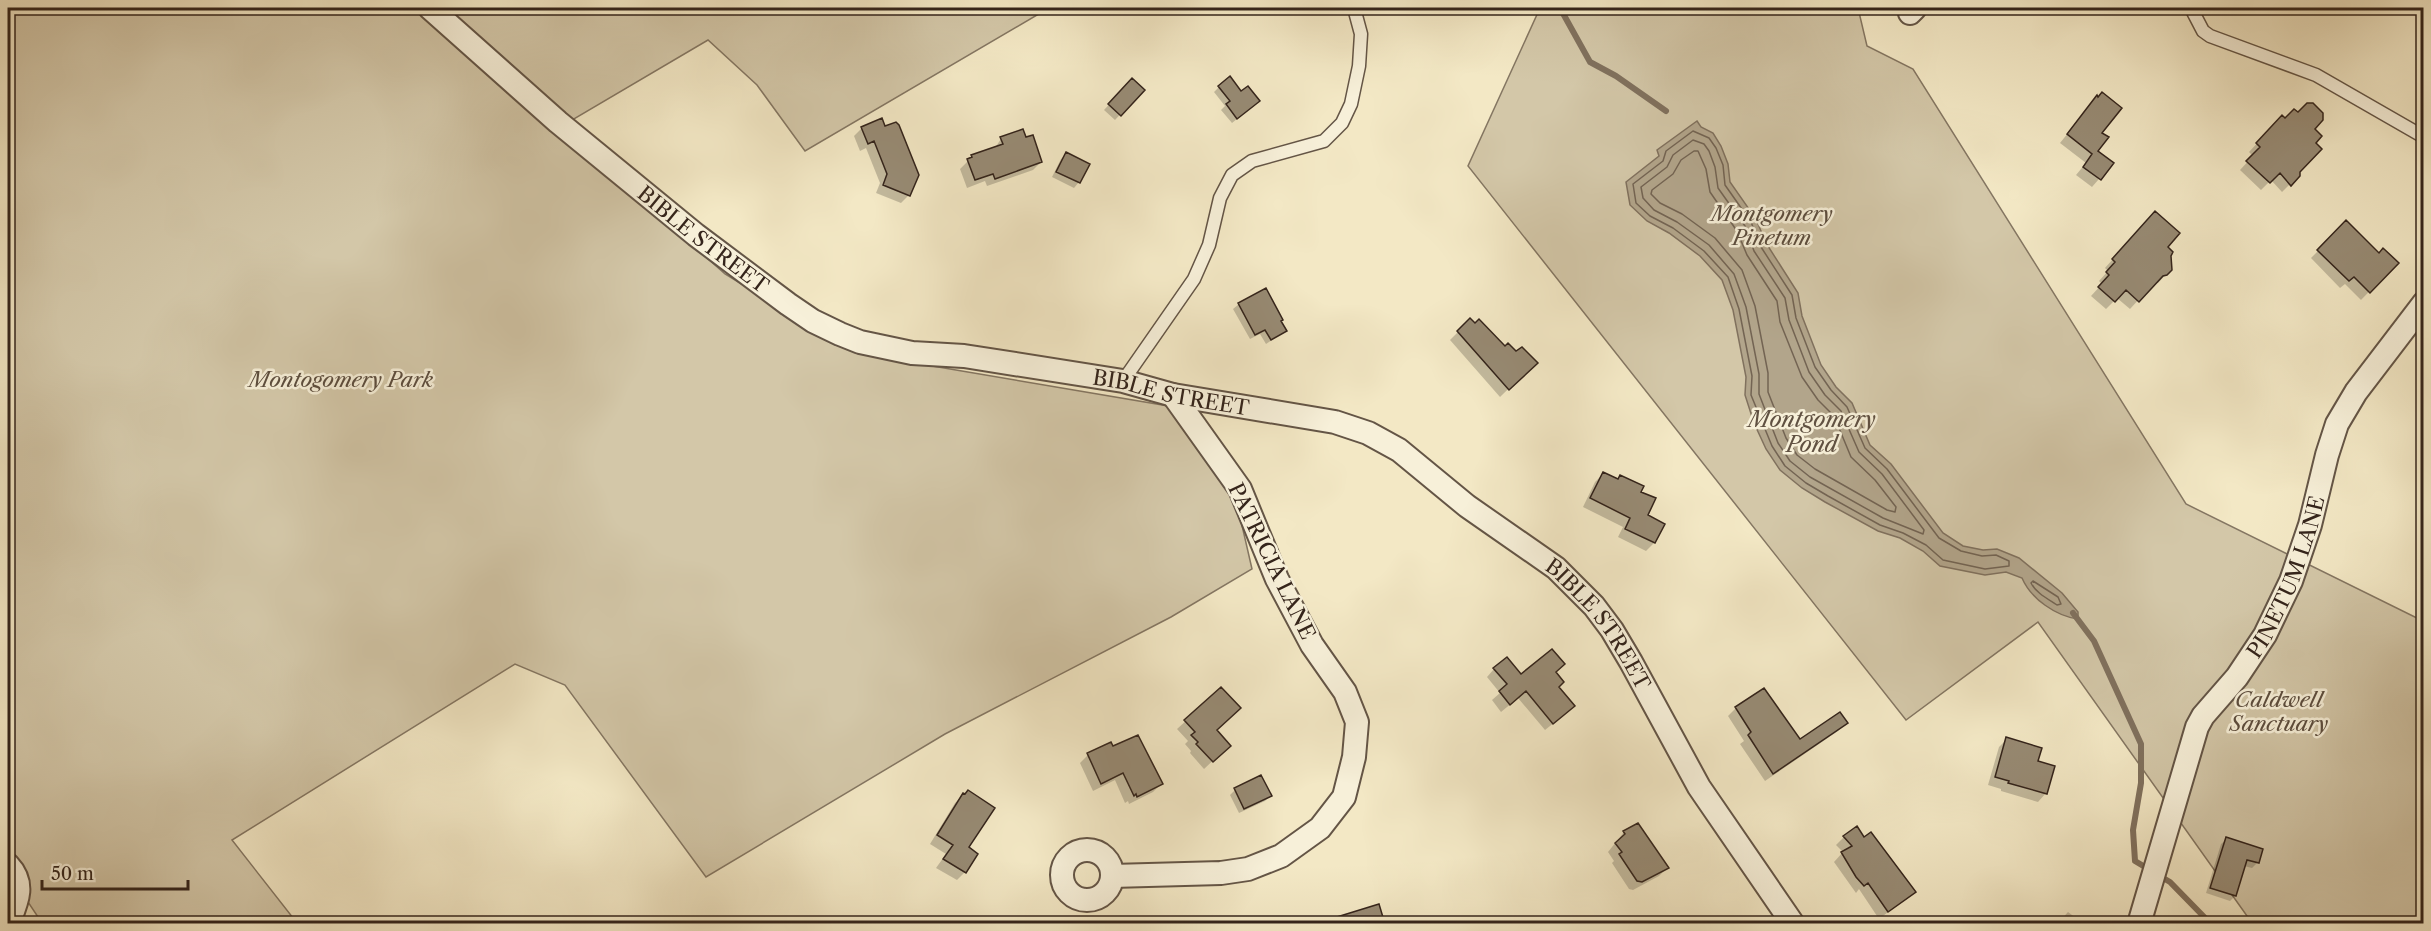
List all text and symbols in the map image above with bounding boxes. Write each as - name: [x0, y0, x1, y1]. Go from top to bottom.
- street label: BIBLE STREET: [633, 180, 774, 298]
- park label: Montgomery Pinetum: [1708, 201, 1833, 250]
- street label: BIBLE STREET: [1091, 364, 1251, 420]
- park label: Montogomery Park: [246, 367, 433, 392]
- water label: Montgomery Pond: [1745, 406, 1876, 458]
- street label: PATRICIA LANE: [1223, 479, 1321, 643]
- street label: PINETUM LANE: [2241, 493, 2329, 663]
- street label: BIBLE STREET: [1541, 552, 1656, 694]
- park label: Caldwell Sanctuary: [2228, 687, 2329, 736]
- scale bar: [42, 853, 188, 891]
- text: 50 m: [51, 863, 94, 885]

